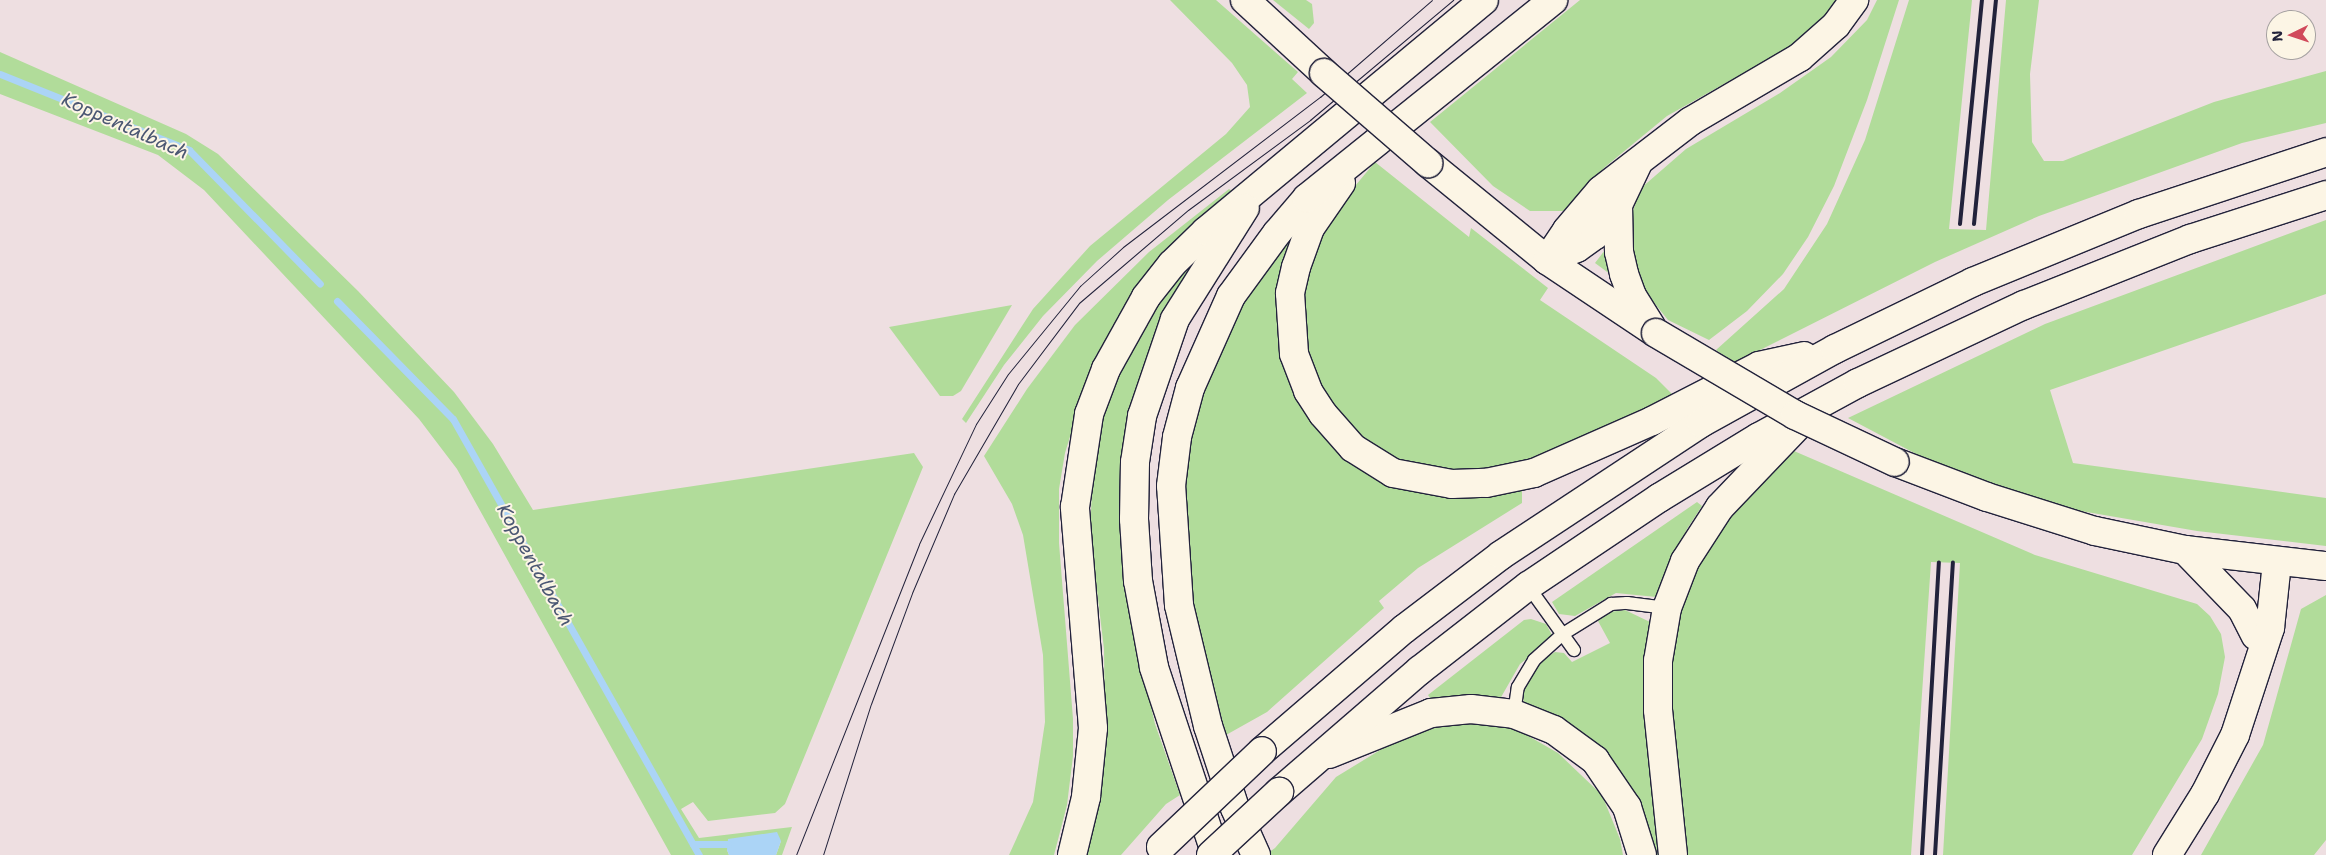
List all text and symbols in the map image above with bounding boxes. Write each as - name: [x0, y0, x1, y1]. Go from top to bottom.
- north arrow: [2266, 10, 2316, 60]
- text: N: [2268, 30, 2286, 42]
- water label: Koppentalbach: [58, 88, 192, 164]
- water label: Koppentalbach: [492, 500, 578, 630]

